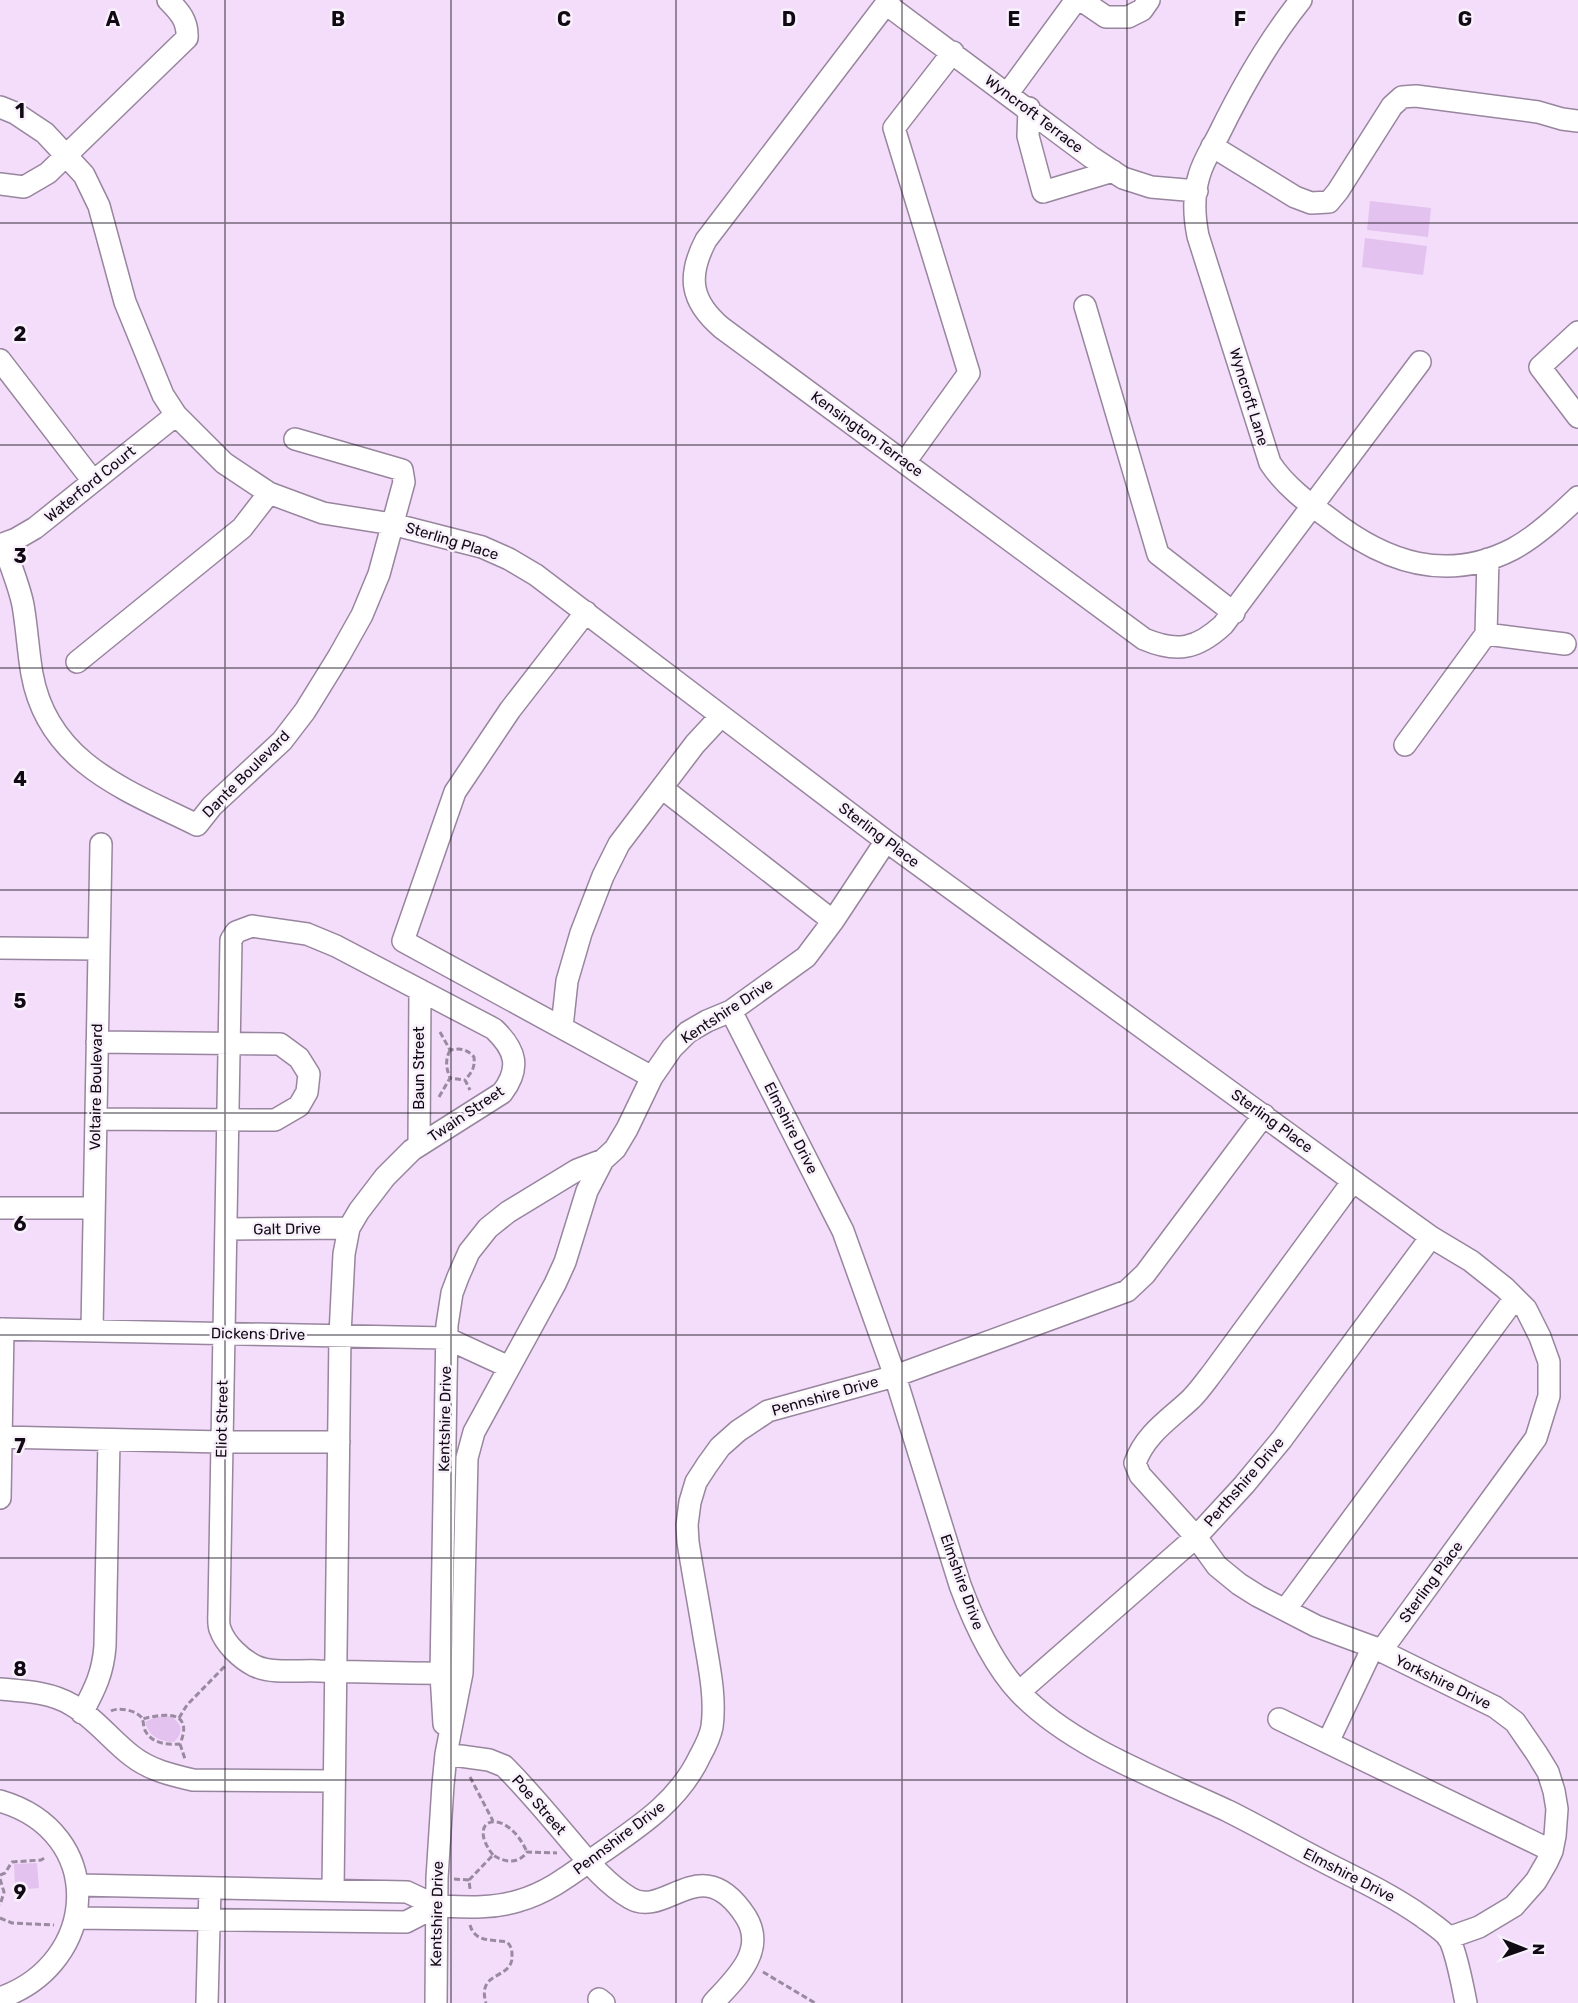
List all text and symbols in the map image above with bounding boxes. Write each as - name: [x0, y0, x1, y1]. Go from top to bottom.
- text: A: [106, 7, 121, 31]
- text: B: [331, 7, 345, 31]
- text: C: [557, 7, 571, 31]
- text: D: [782, 7, 796, 31]
- text: E: [1008, 7, 1020, 31]
- text: F: [1234, 7, 1246, 31]
- text: G: [1458, 7, 1472, 31]
- street label: Wyncroft Terrace: [981, 71, 1087, 157]
- text: 1: [15, 99, 25, 123]
- text: 2: [14, 322, 27, 346]
- street label: Wyncroft Lane: [1226, 346, 1272, 448]
- street label: Kensington Terrace: [807, 387, 927, 481]
- street label: Waterford Court: [41, 442, 139, 526]
- street label: Sterling Place: [403, 518, 501, 564]
- text: 3: [13, 544, 27, 568]
- street label: Dante Boulevard: [199, 727, 293, 821]
- text: 4: [13, 767, 27, 791]
- street label: Sterling Place: [835, 799, 923, 871]
- street label: Kentshire Drive: [678, 975, 776, 1047]
- text: 5: [14, 989, 27, 1013]
- street label: Voltaire Boulevard: [86, 1023, 106, 1151]
- street label: Baun Street: [410, 1026, 428, 1110]
- street label: Elmshire Drive: [760, 1079, 822, 1177]
- street label: Twain Street: [425, 1082, 507, 1146]
- street label: Sterling Place: [1228, 1085, 1316, 1157]
- text: 6: [13, 1212, 27, 1236]
- street label: Galt Drive: [253, 1219, 321, 1239]
- street label: Dickens Drive: [211, 1324, 305, 1344]
- street label: Kentshire Drive: [435, 1366, 455, 1472]
- street label: Pennshire Drive: [770, 1372, 880, 1420]
- street label: Eliot Street: [212, 1380, 232, 1458]
- text: 7: [14, 1434, 26, 1458]
- street label: Perthshire Drive: [1200, 1434, 1288, 1530]
- street label: Elmshire Drive: [936, 1532, 988, 1632]
- street label: Sterling Place: [1395, 1538, 1467, 1626]
- street label: Yorkshire Drive: [1392, 1651, 1494, 1713]
- text: 8: [13, 1657, 27, 1681]
- street label: Poe Street: [508, 1771, 570, 1839]
- street label: Pennshire Drive: [570, 1798, 668, 1878]
- street label: Elmshire Drive: [1300, 1844, 1398, 1906]
- street label: Kentshire Drive: [427, 1861, 447, 1967]
- text: 9: [14, 1880, 27, 1904]
- north arrow: [1494, 1919, 1554, 1979]
- text: N: [1529, 1943, 1548, 1955]

